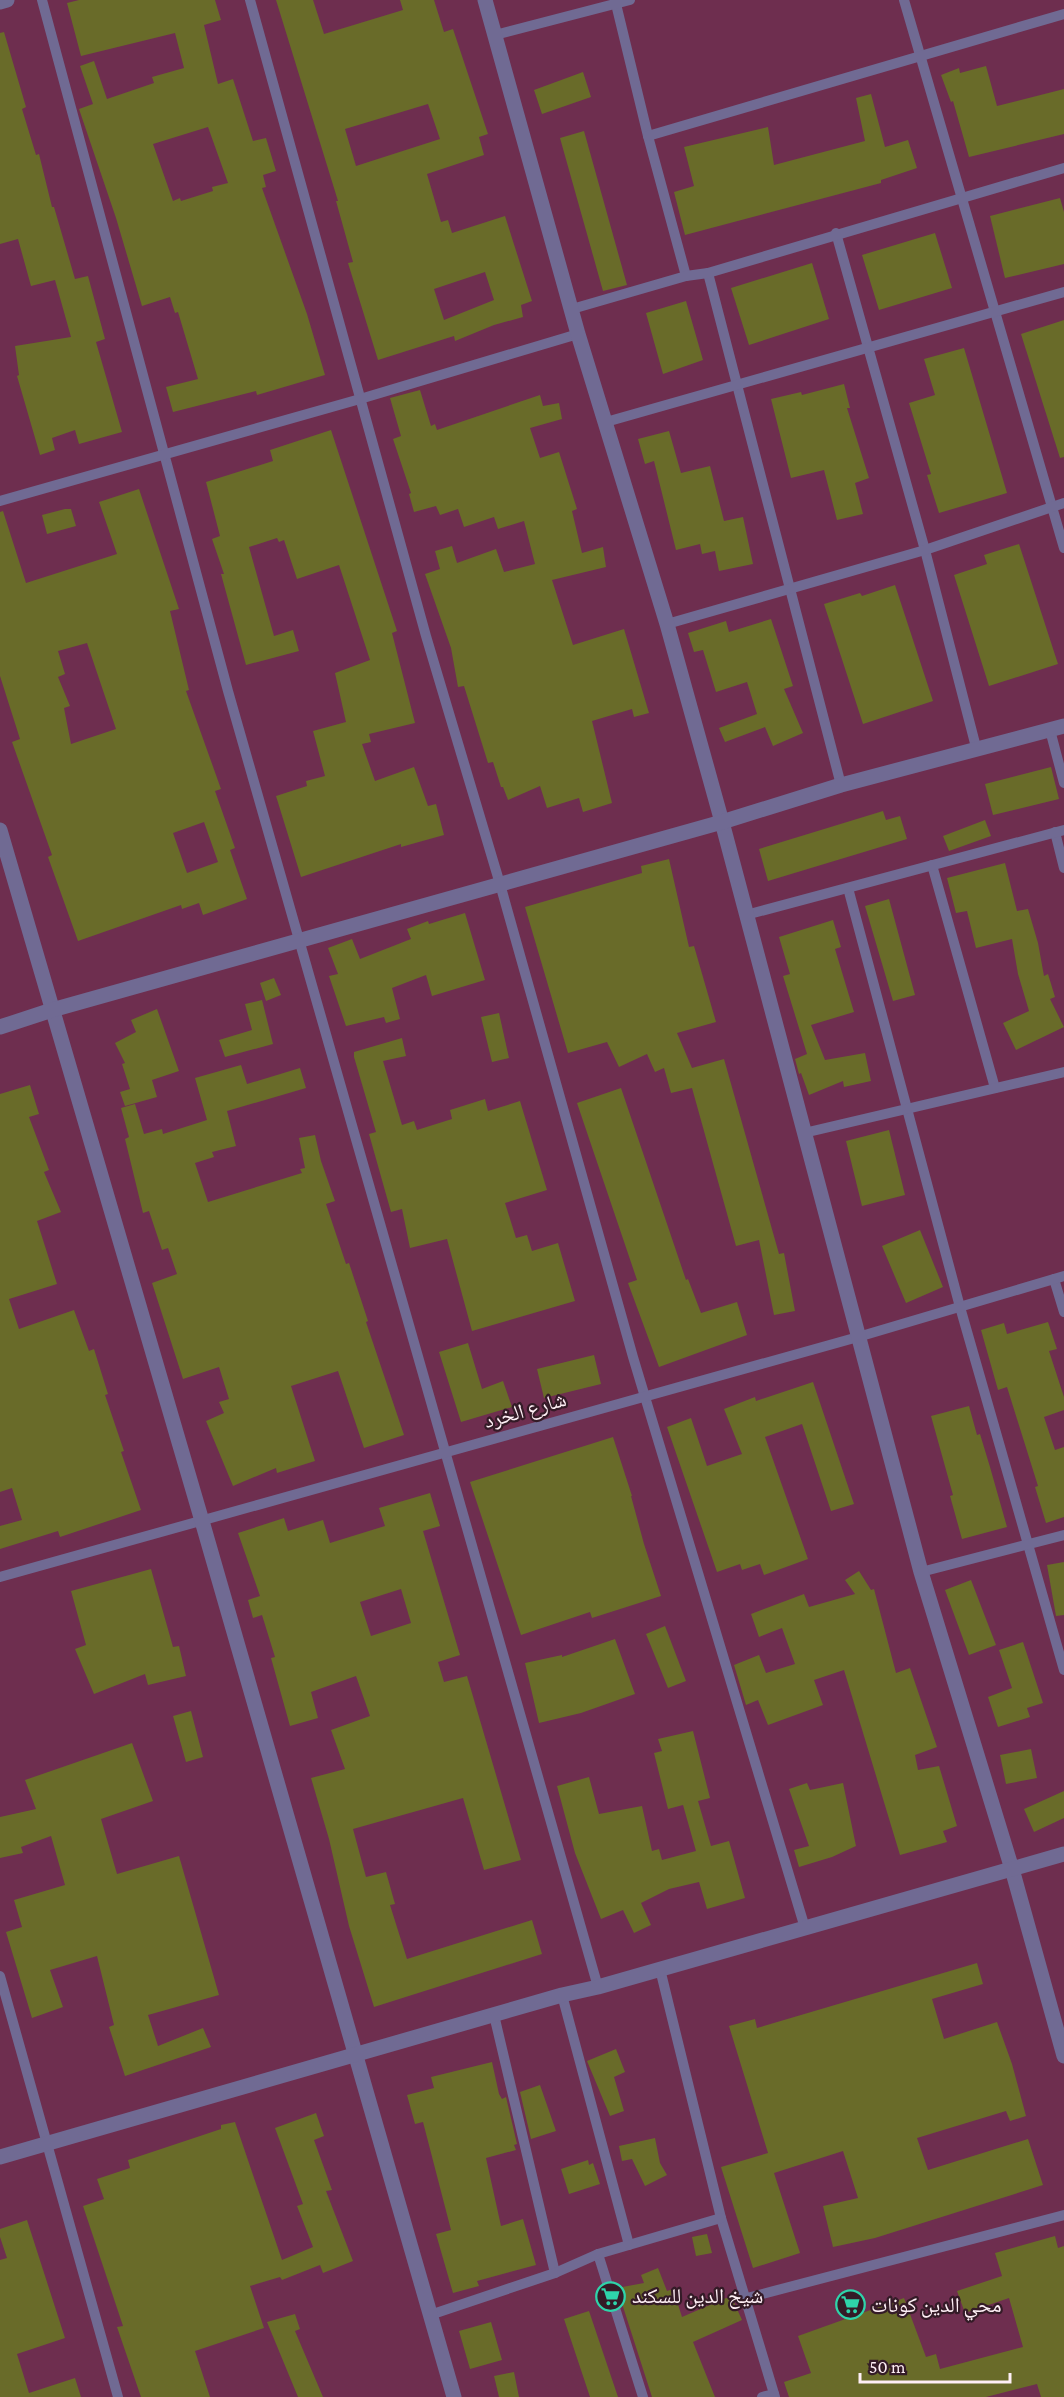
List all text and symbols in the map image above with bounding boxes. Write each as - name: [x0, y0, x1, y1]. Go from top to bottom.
- street label: شارع الخرد: [481, 1387, 569, 1434]
- supermarket icon: شيخ الدين للسكند: [595, 2280, 627, 2312]
- place label: شيخ الدين للسكند: [632, 2284, 763, 2309]
- supermarket icon: محي الدين كونات: [834, 2289, 866, 2321]
- place label: محي الدين كونات: [871, 2293, 1002, 2321]
- scale bar: [860, 2346, 1010, 2384]
- text: 50 m: [869, 2357, 906, 2377]

